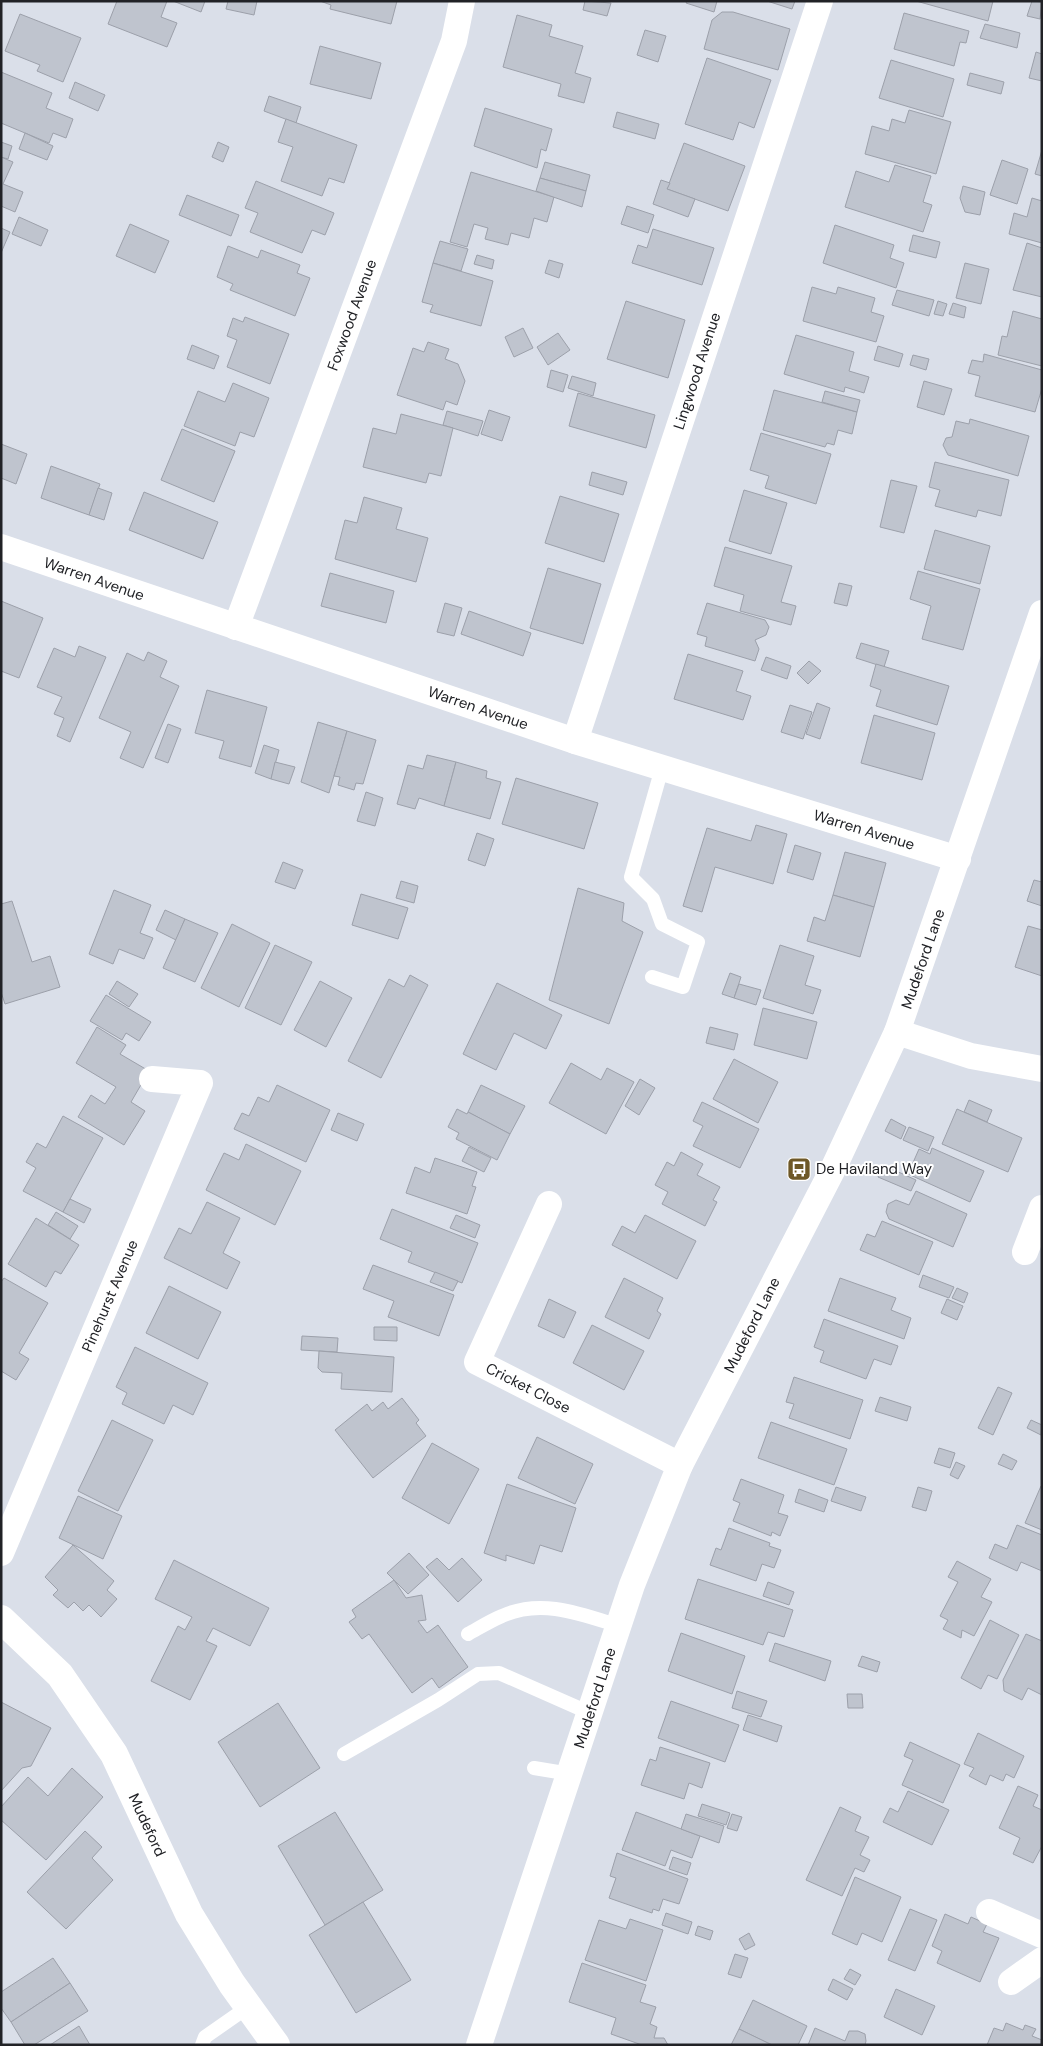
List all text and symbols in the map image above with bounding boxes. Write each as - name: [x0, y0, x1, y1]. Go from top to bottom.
- street label: Foxwood Avenue: [323, 257, 381, 373]
- street label: Lingwood Avenue: [669, 310, 725, 432]
- street label: Warren Avenue: [41, 552, 147, 606]
- street label: Warren Avenue: [425, 681, 531, 735]
- street label: Warren Avenue: [811, 805, 917, 855]
- street label: Mudeford Lane: [897, 906, 949, 1012]
- bus stop icon: De Haviland Way: [786, 1156, 812, 1182]
- place label: De Haviland Way: [816, 1159, 933, 1179]
- street label: Pinehurst Avenue: [77, 1237, 143, 1355]
- street label: Mudeford Lane: [719, 1274, 785, 1376]
- street label: Cricket Close: [482, 1358, 574, 1418]
- street label: Mudeford Lane: [569, 1645, 621, 1751]
- street label: Mudeford: [124, 1790, 170, 1860]

